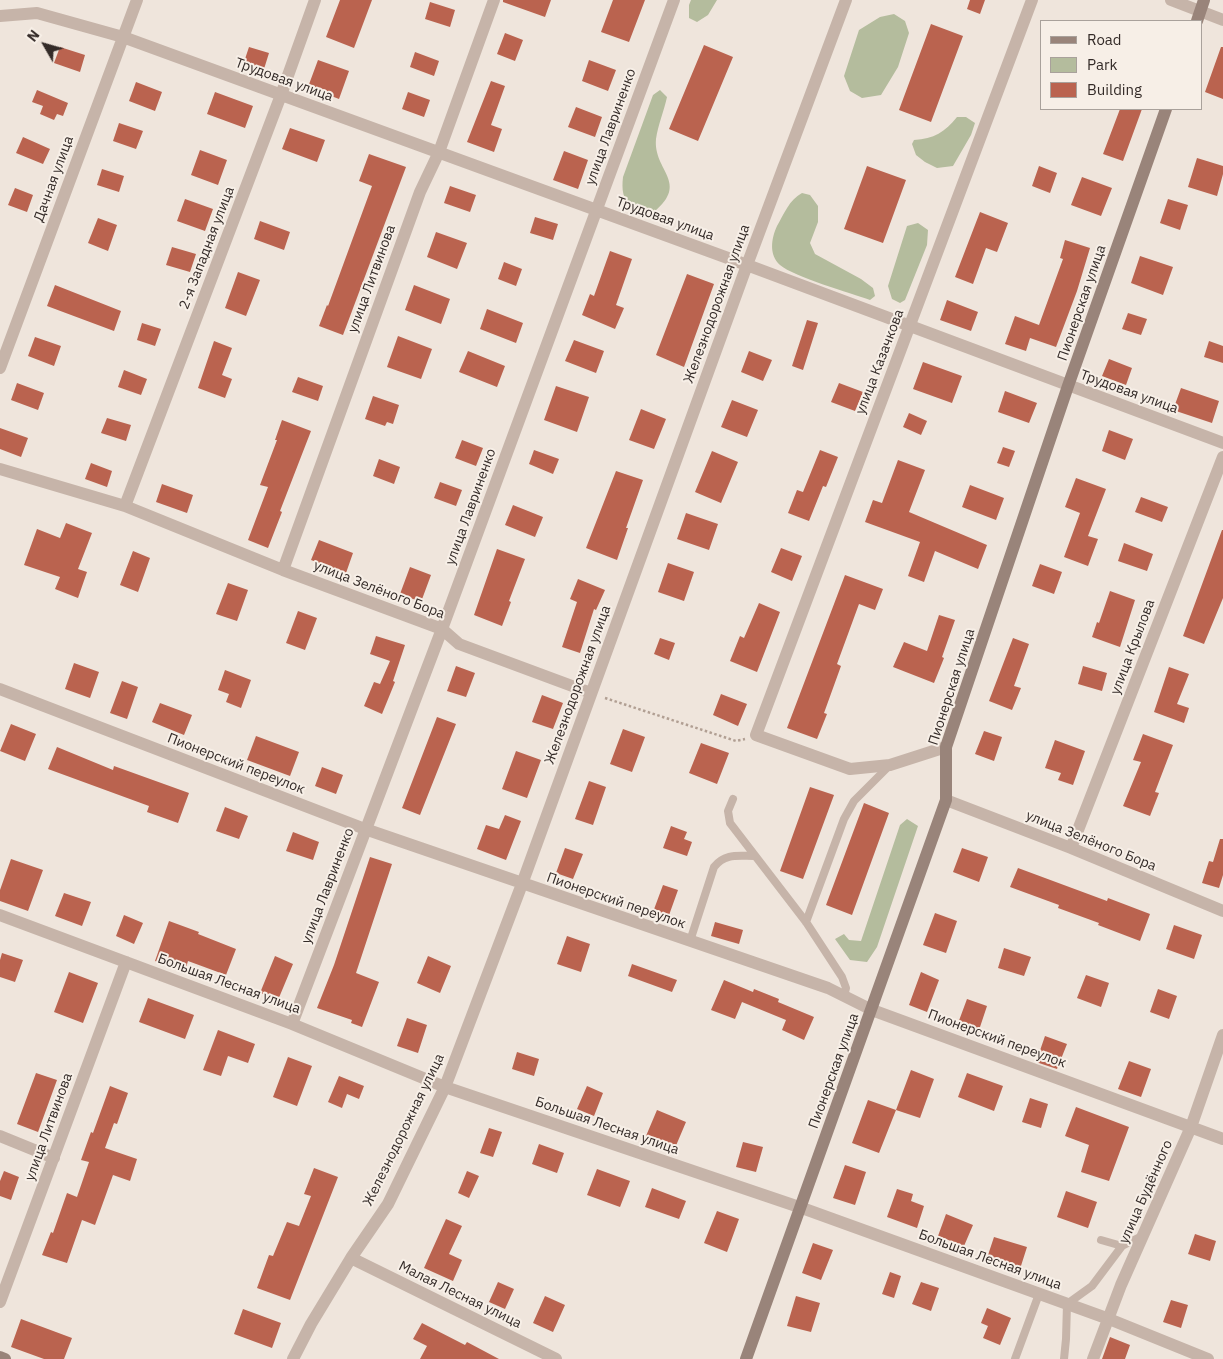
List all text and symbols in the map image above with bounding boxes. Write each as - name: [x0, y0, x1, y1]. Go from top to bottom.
- north arrow: [20, 20, 70, 70]
- legend: [1040, 20, 1203, 110]
- text: N: [23, 26, 43, 45]
- text: Road: [1087, 30, 1122, 49]
- street label: Трудовая улица: [233, 54, 335, 106]
- text: Park: [1087, 55, 1117, 74]
- street label: улица Лавриненко: [582, 66, 640, 188]
- text: Building: [1087, 80, 1142, 99]
- street label: Дачная улица: [31, 134, 77, 224]
- street label: 2-я Западная улица: [176, 184, 238, 312]
- street label: Трудовая улица: [614, 193, 716, 245]
- street label: Железнодорожная улица: [680, 222, 754, 386]
- street label: улица Литвинова: [345, 223, 399, 335]
- street label: Пионерская улица: [1054, 243, 1110, 363]
- street label: улица Казачкова: [852, 307, 908, 417]
- street label: Трудовая улица: [1078, 366, 1180, 418]
- street label: улица Лавриненко: [442, 446, 500, 568]
- street label: улица Зелёного Бора: [311, 557, 447, 623]
- street label: улица Крылова: [1107, 597, 1159, 697]
- street label: Железнодорожная улица: [541, 603, 615, 767]
- street label: Пионерская улица: [925, 627, 979, 747]
- street label: Пионерский переулок: [165, 730, 307, 798]
- street label: улица Зелёного Бора: [1023, 807, 1159, 875]
- street label: улица Лавриненко: [298, 826, 358, 946]
- street label: Пионерский переулок: [544, 869, 688, 933]
- street label: Большая Лесная улица: [155, 950, 303, 1018]
- street label: Пионерский переулок: [926, 1006, 1068, 1072]
- street label: Пионерская улица: [805, 1011, 863, 1131]
- street label: Железнодорожная улица: [360, 1051, 448, 1209]
- street label: улица Литвинова: [22, 1071, 76, 1183]
- street label: Большая Лесная улица: [533, 1093, 681, 1159]
- street label: улица Будённого: [1116, 1138, 1176, 1246]
- street label: Большая Лесная улица: [916, 1226, 1064, 1294]
- street label: Малая Лесная улица: [396, 1258, 524, 1332]

